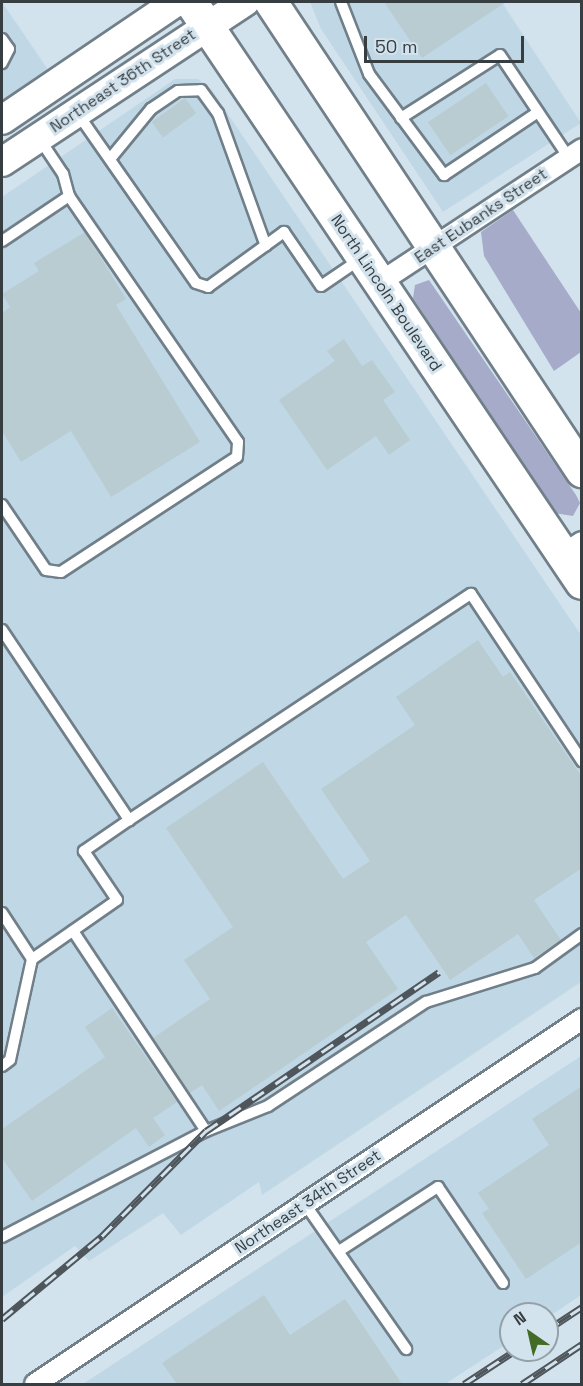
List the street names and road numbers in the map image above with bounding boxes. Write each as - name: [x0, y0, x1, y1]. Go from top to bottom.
- street label: Northeast 36th Street: [46, 25, 200, 137]
- street label: East Eubanks Street: [411, 164, 551, 268]
- street label: North Lincoln Boulevard: [326, 211, 446, 375]
- street label: Northeast 34th Street: [231, 1146, 385, 1258]

